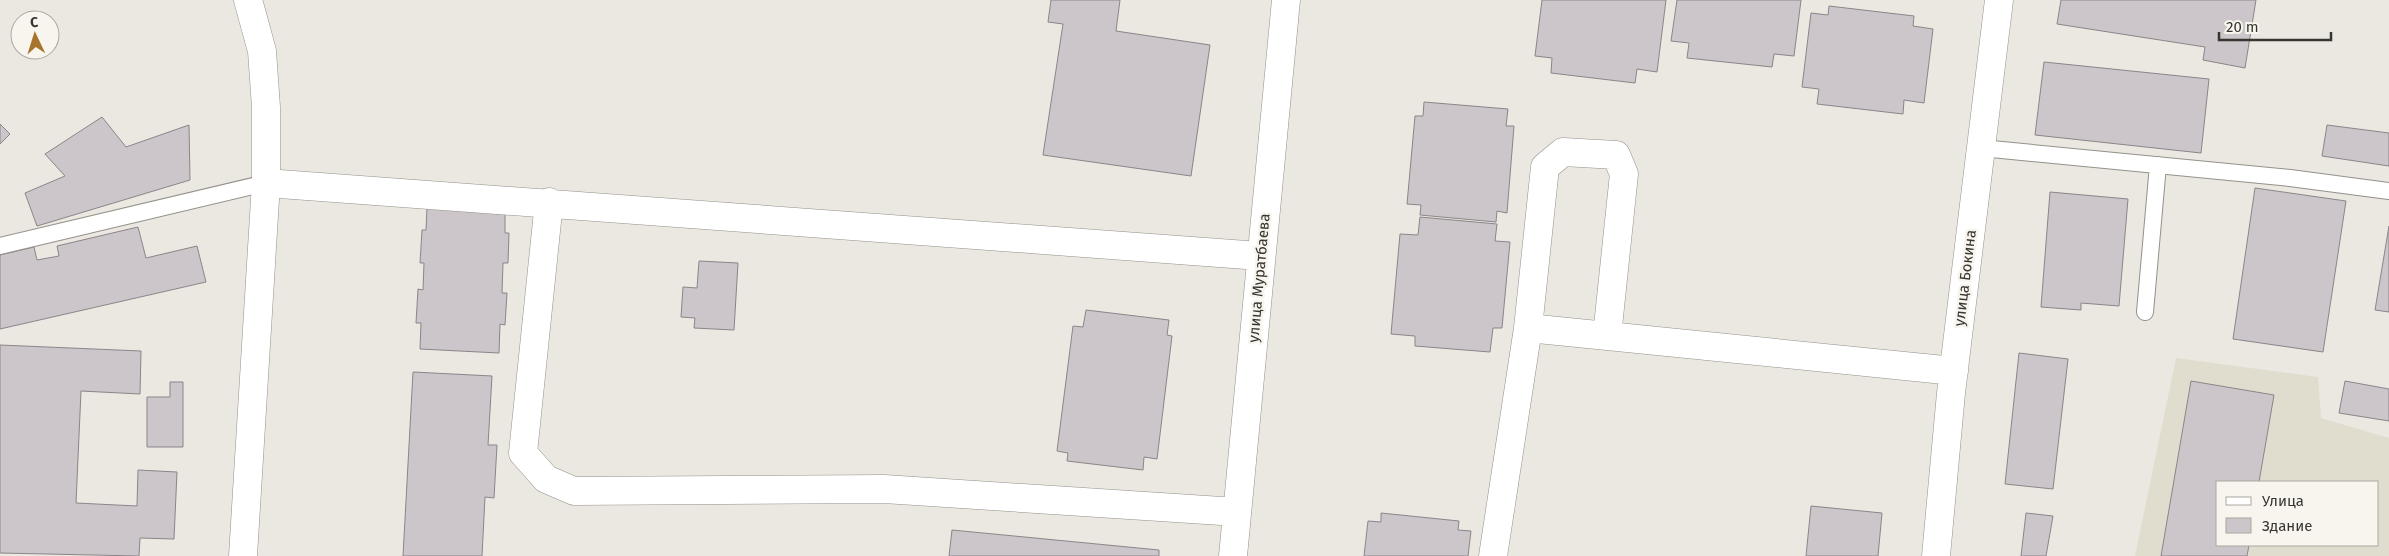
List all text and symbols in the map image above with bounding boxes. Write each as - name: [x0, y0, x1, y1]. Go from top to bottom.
- north arrow: [10, 10, 60, 60]
- scale bar: [2219, 10, 2332, 42]
- text: С: [30, 14, 39, 31]
- text: 20 m: [2226, 18, 2259, 36]
- street label: улица Муратбаева: [1244, 213, 1274, 343]
- street label: улица Бокина: [1950, 229, 1980, 327]
- legend: [2216, 481, 2379, 546]
- text: Улица: [2262, 492, 2304, 510]
- text: Здание: [2262, 517, 2312, 535]

